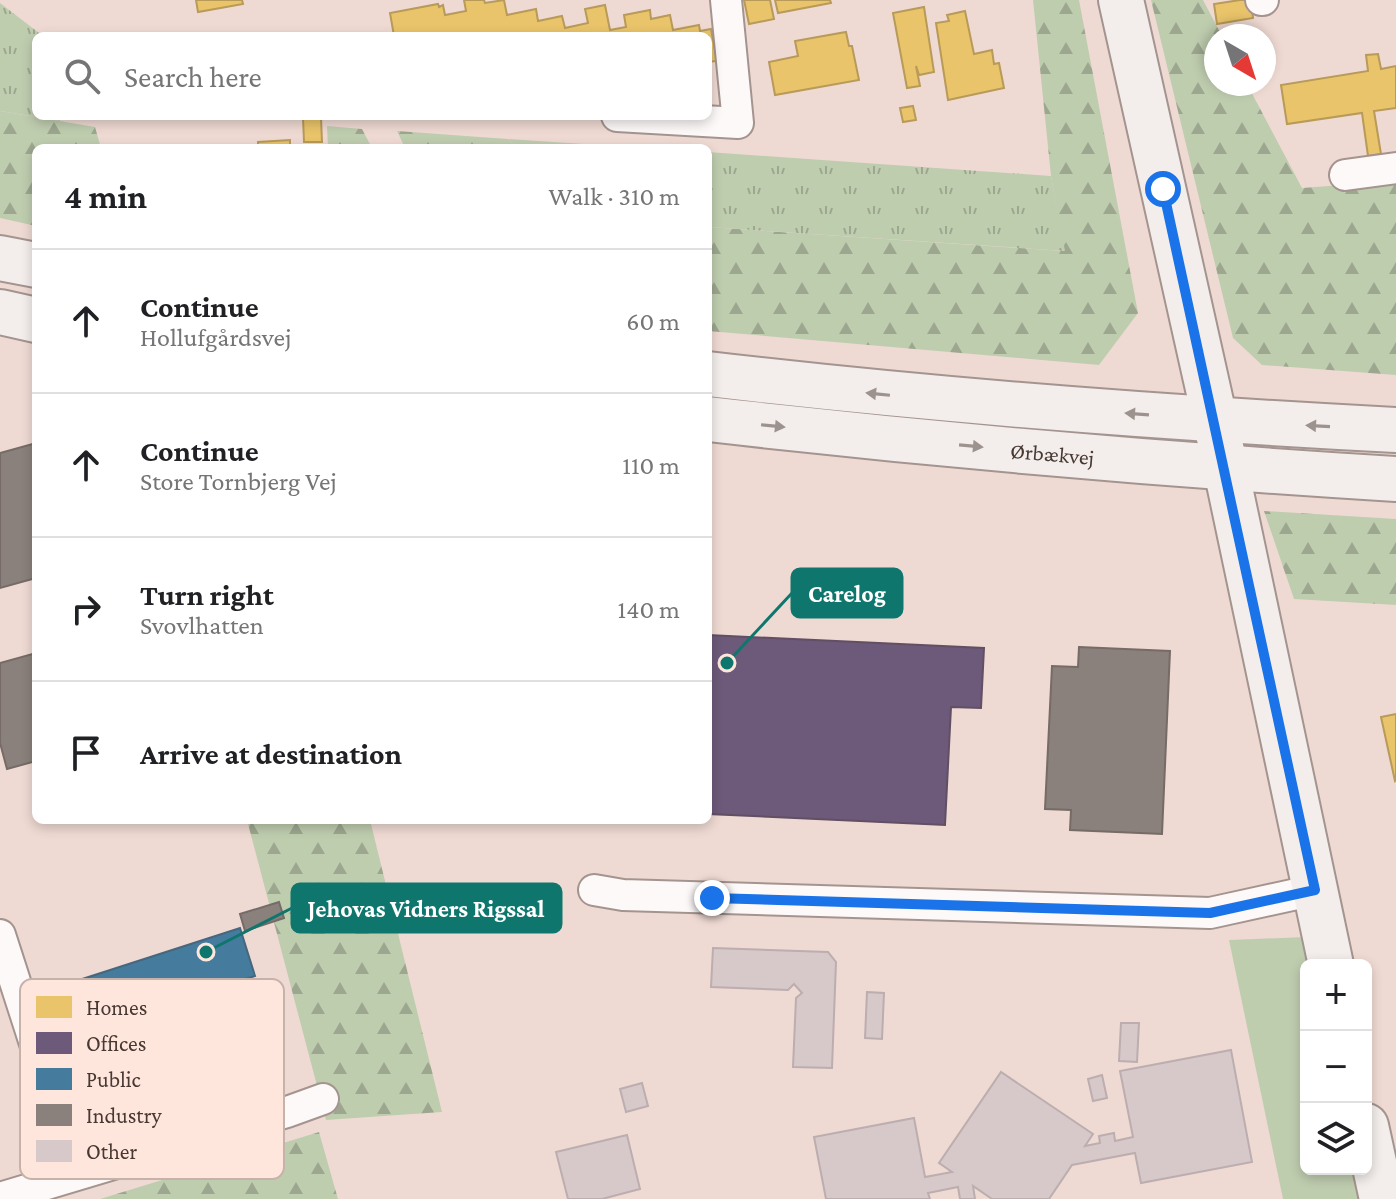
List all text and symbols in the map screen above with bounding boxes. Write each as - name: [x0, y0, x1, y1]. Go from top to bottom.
- north arrow: [1204, 24, 1276, 96]
- search box: [32, 32, 712, 120]
- icon: search: [60, 54, 104, 98]
- text: Search here: [124, 60, 262, 93]
- route start: [1145, 171, 1181, 207]
- text: 4 min: [64, 178, 147, 215]
- text: Walk · 310 m: [549, 182, 680, 211]
- text: Continue: [140, 290, 259, 323]
- icon: ahead: [64, 299, 108, 343]
- text: 60 m: [626, 307, 680, 336]
- text: Hollufgårdsvej: [140, 323, 291, 352]
- one-way arrow: [865, 387, 890, 400]
- one-way arrow: [1124, 407, 1149, 420]
- one-way arrow: [1305, 419, 1330, 432]
- one-way arrow: [761, 420, 786, 433]
- text: Continue: [140, 434, 259, 467]
- street label: Ørbækvej: [1009, 437, 1095, 470]
- one-way arrow: [959, 439, 984, 452]
- icon: ahead: [64, 443, 108, 487]
- text: 110 m: [622, 451, 680, 480]
- text: Store Tornbjerg Vej: [140, 467, 337, 496]
- callout: Carelog: [792, 569, 902, 617]
- text: Turn right: [140, 578, 274, 611]
- text: Carelog: [808, 580, 886, 607]
- icon: right: [64, 587, 108, 631]
- text: 140 m: [618, 595, 680, 624]
- text: Svovlhatten: [140, 611, 264, 640]
- icon: arrive: [64, 731, 108, 775]
- text: Arrive at destination: [140, 737, 402, 770]
- route end: [694, 880, 730, 916]
- callout: Jehovas Vidners Rigssal: [292, 884, 561, 932]
- text: Jehovas Vidners Rigssal: [304, 895, 545, 922]
- map controls: [1300, 959, 1372, 1175]
- button: +: [1300, 959, 1372, 1031]
- legend: [20, 979, 284, 1179]
- text: Homes: [86, 995, 147, 1020]
- text: Offices: [86, 1031, 146, 1056]
- button: −: [1300, 1031, 1372, 1103]
- text: Public: [86, 1067, 141, 1092]
- text: Industry: [86, 1103, 163, 1128]
- button: layers: [1300, 1103, 1372, 1175]
- text: Other: [86, 1139, 138, 1164]

